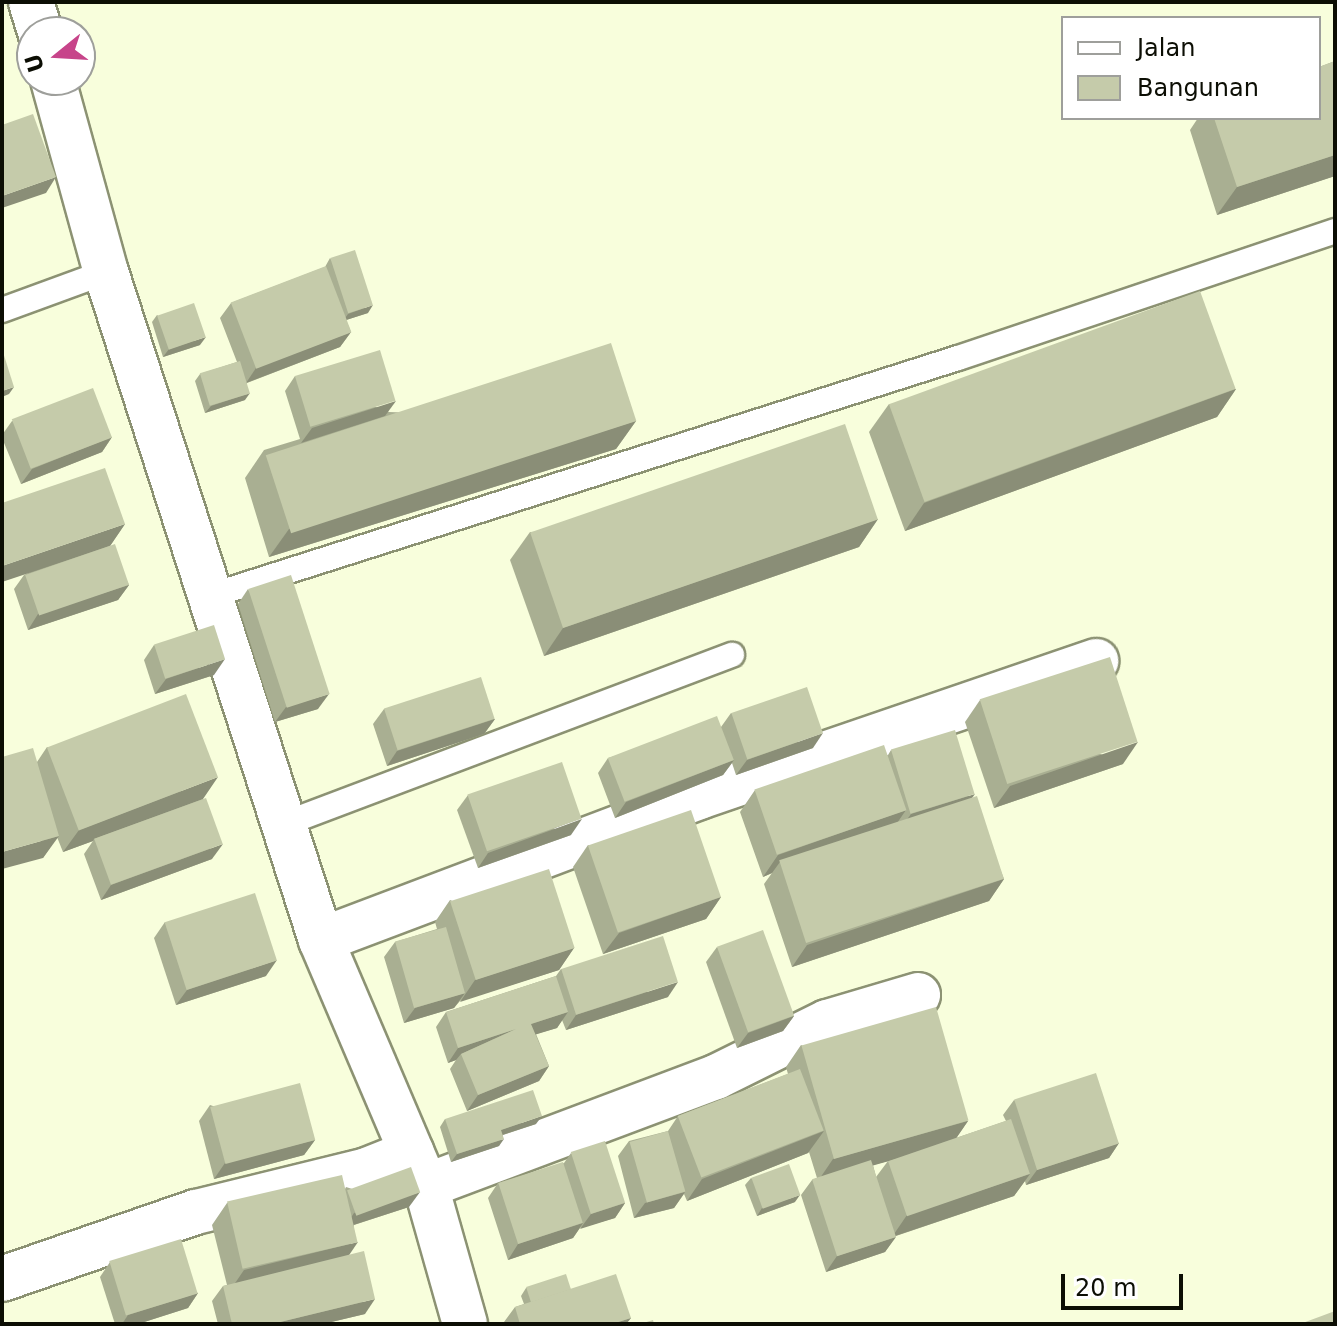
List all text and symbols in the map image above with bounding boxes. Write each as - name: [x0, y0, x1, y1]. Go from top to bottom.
- north arrow: [16, 16, 96, 96]
- legend: [1061, 16, 1321, 120]
- text: Jalan: [1137, 34, 1195, 62]
- text: U: [20, 51, 49, 75]
- text: Bangunan: [1137, 74, 1259, 102]
- scale bar: [1065, 1258, 1187, 1308]
- text: 20 m: [1075, 1274, 1137, 1302]

